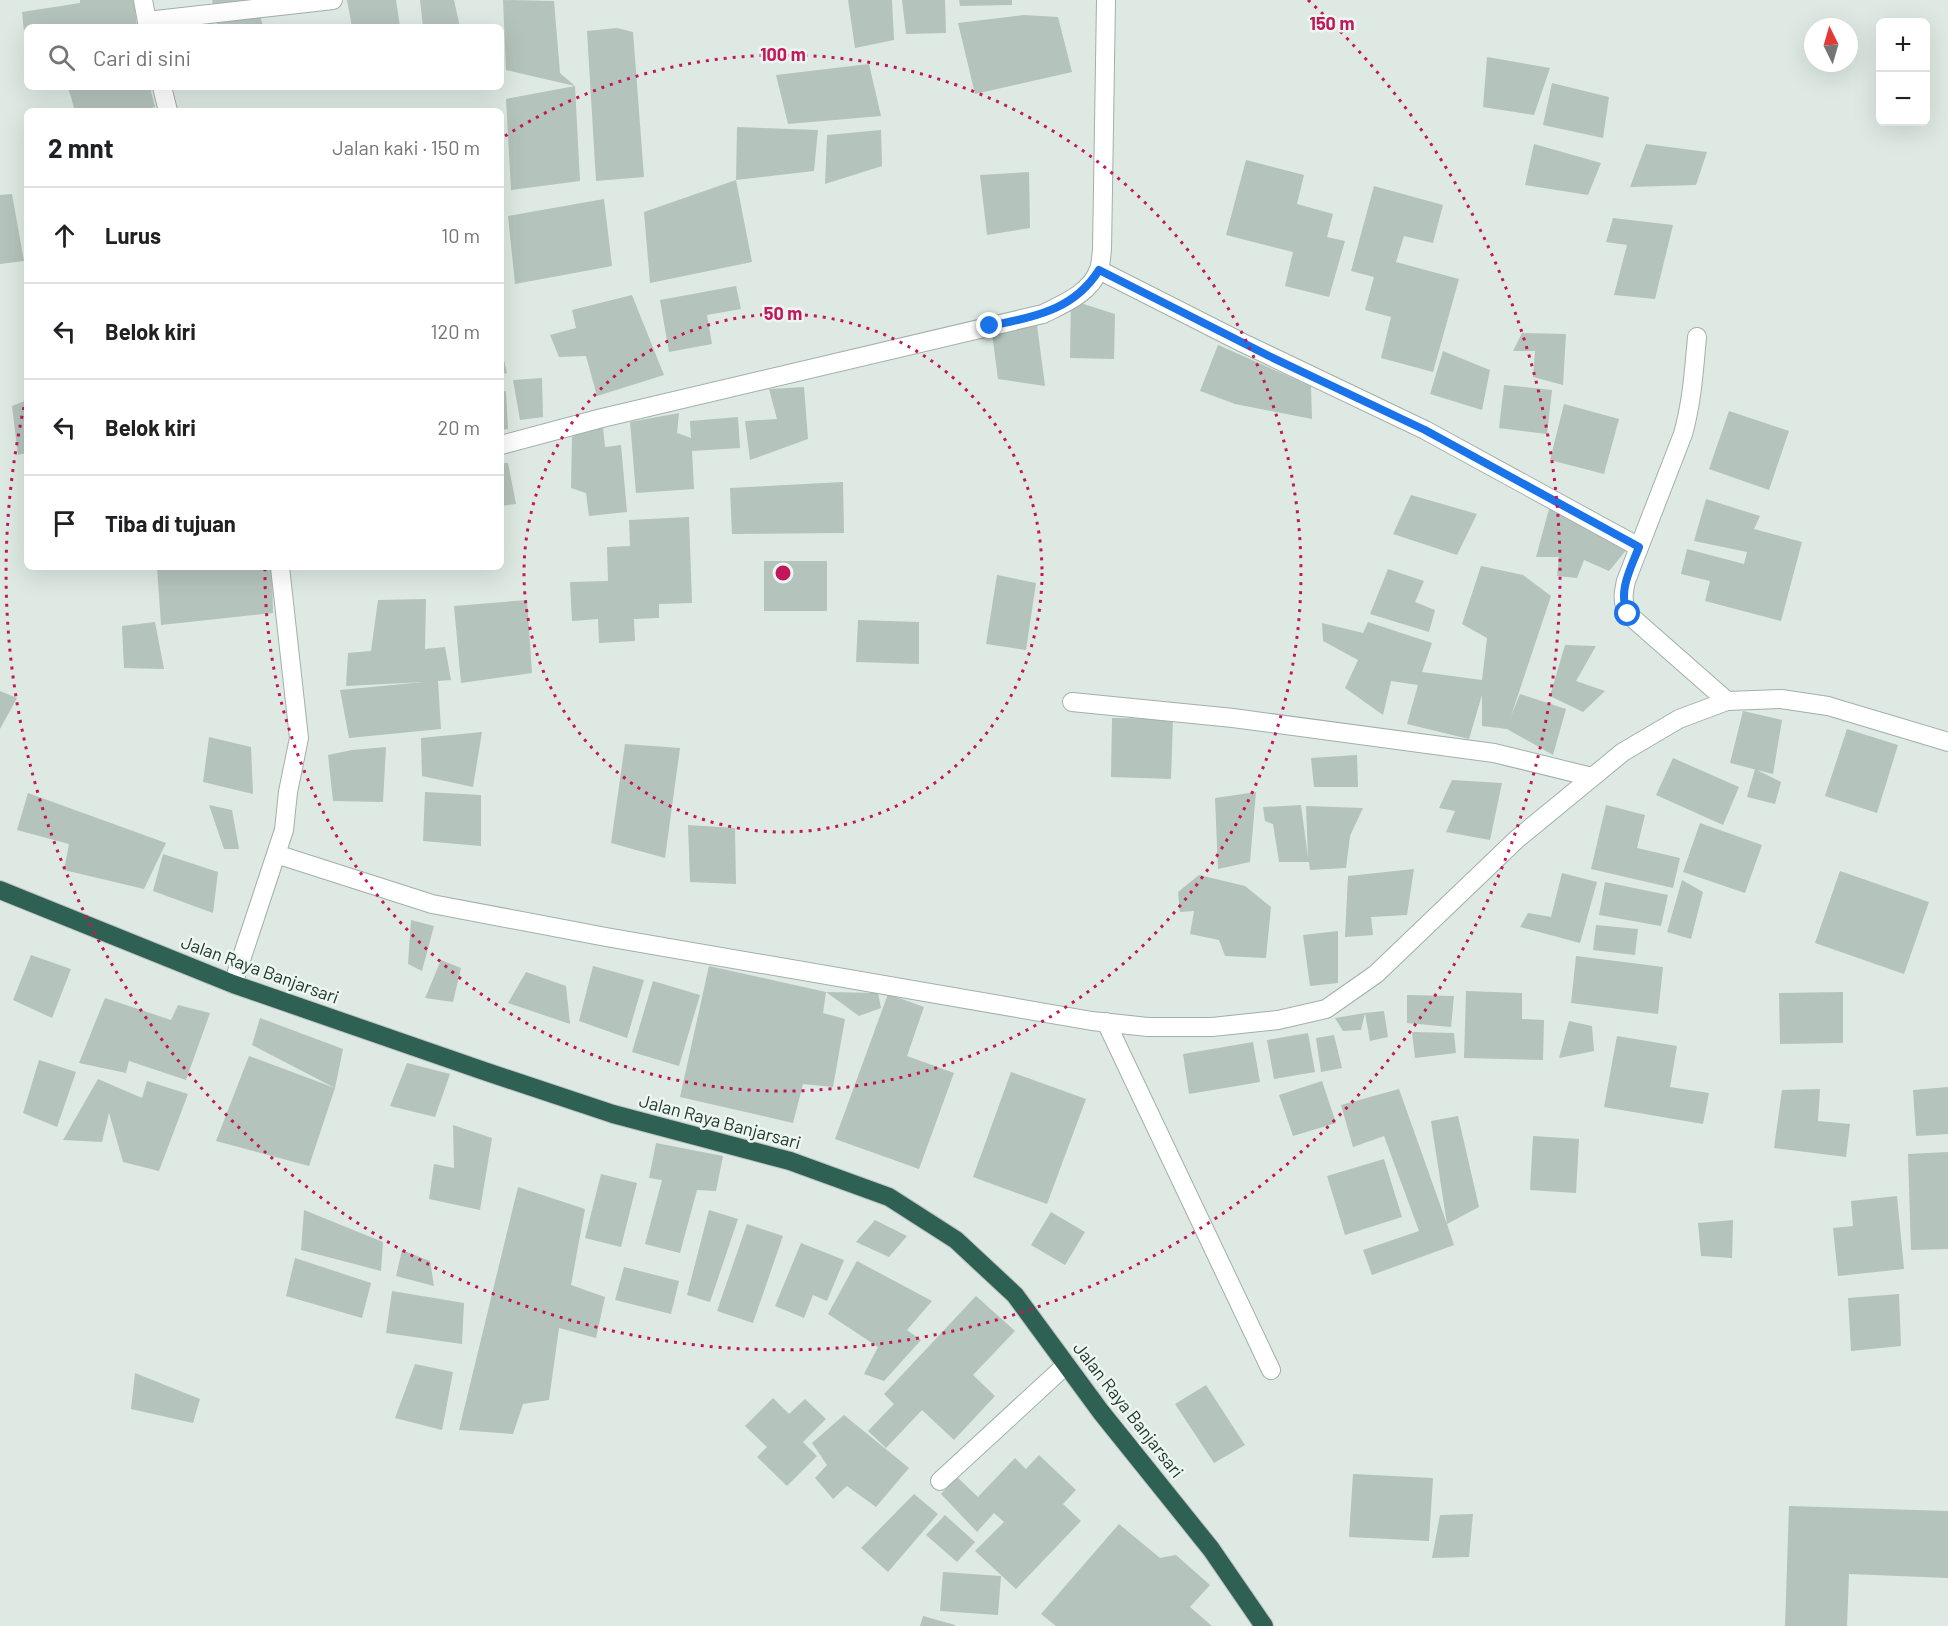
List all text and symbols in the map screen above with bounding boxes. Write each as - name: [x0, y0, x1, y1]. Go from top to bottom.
- text: 150 m: [1310, 12, 1354, 34]
- north arrow: [1804, 18, 1858, 72]
- map controls: [1876, 18, 1930, 126]
- button: +: [1876, 18, 1930, 72]
- search box: [24, 24, 504, 90]
- icon: search: [45, 41, 78, 74]
- text: 100 m: [760, 43, 806, 65]
- text: Cari di sini: [93, 44, 191, 70]
- button: −: [1876, 72, 1930, 126]
- text: 2 mnt: [48, 132, 114, 163]
- text: Jalan kaki · 150 m: [332, 135, 480, 159]
- icon: ahead: [48, 219, 81, 252]
- text: Lurus: [105, 222, 161, 248]
- text: 10 m: [441, 223, 480, 247]
- text: 50 m: [764, 302, 802, 324]
- route end: [976, 312, 1002, 338]
- icon: left: [48, 315, 81, 348]
- text: Belok kiri: [105, 318, 196, 344]
- text: 120 m: [430, 319, 480, 343]
- icon: left: [48, 411, 81, 444]
- text: Belok kiri: [105, 414, 196, 440]
- text: 20 m: [437, 415, 480, 439]
- icon: arrive: [48, 507, 81, 540]
- text: Tiba di tujuan: [105, 510, 236, 536]
- centre of rings: [773, 563, 793, 583]
- route start: [1614, 600, 1640, 626]
- street label: Jalan Raya Banjarsari: [178, 930, 342, 1008]
- street label: Jalan Raya Banjarsari: [637, 1089, 803, 1153]
- street label: Jalan Raya Banjarsari: [1069, 1337, 1189, 1482]

